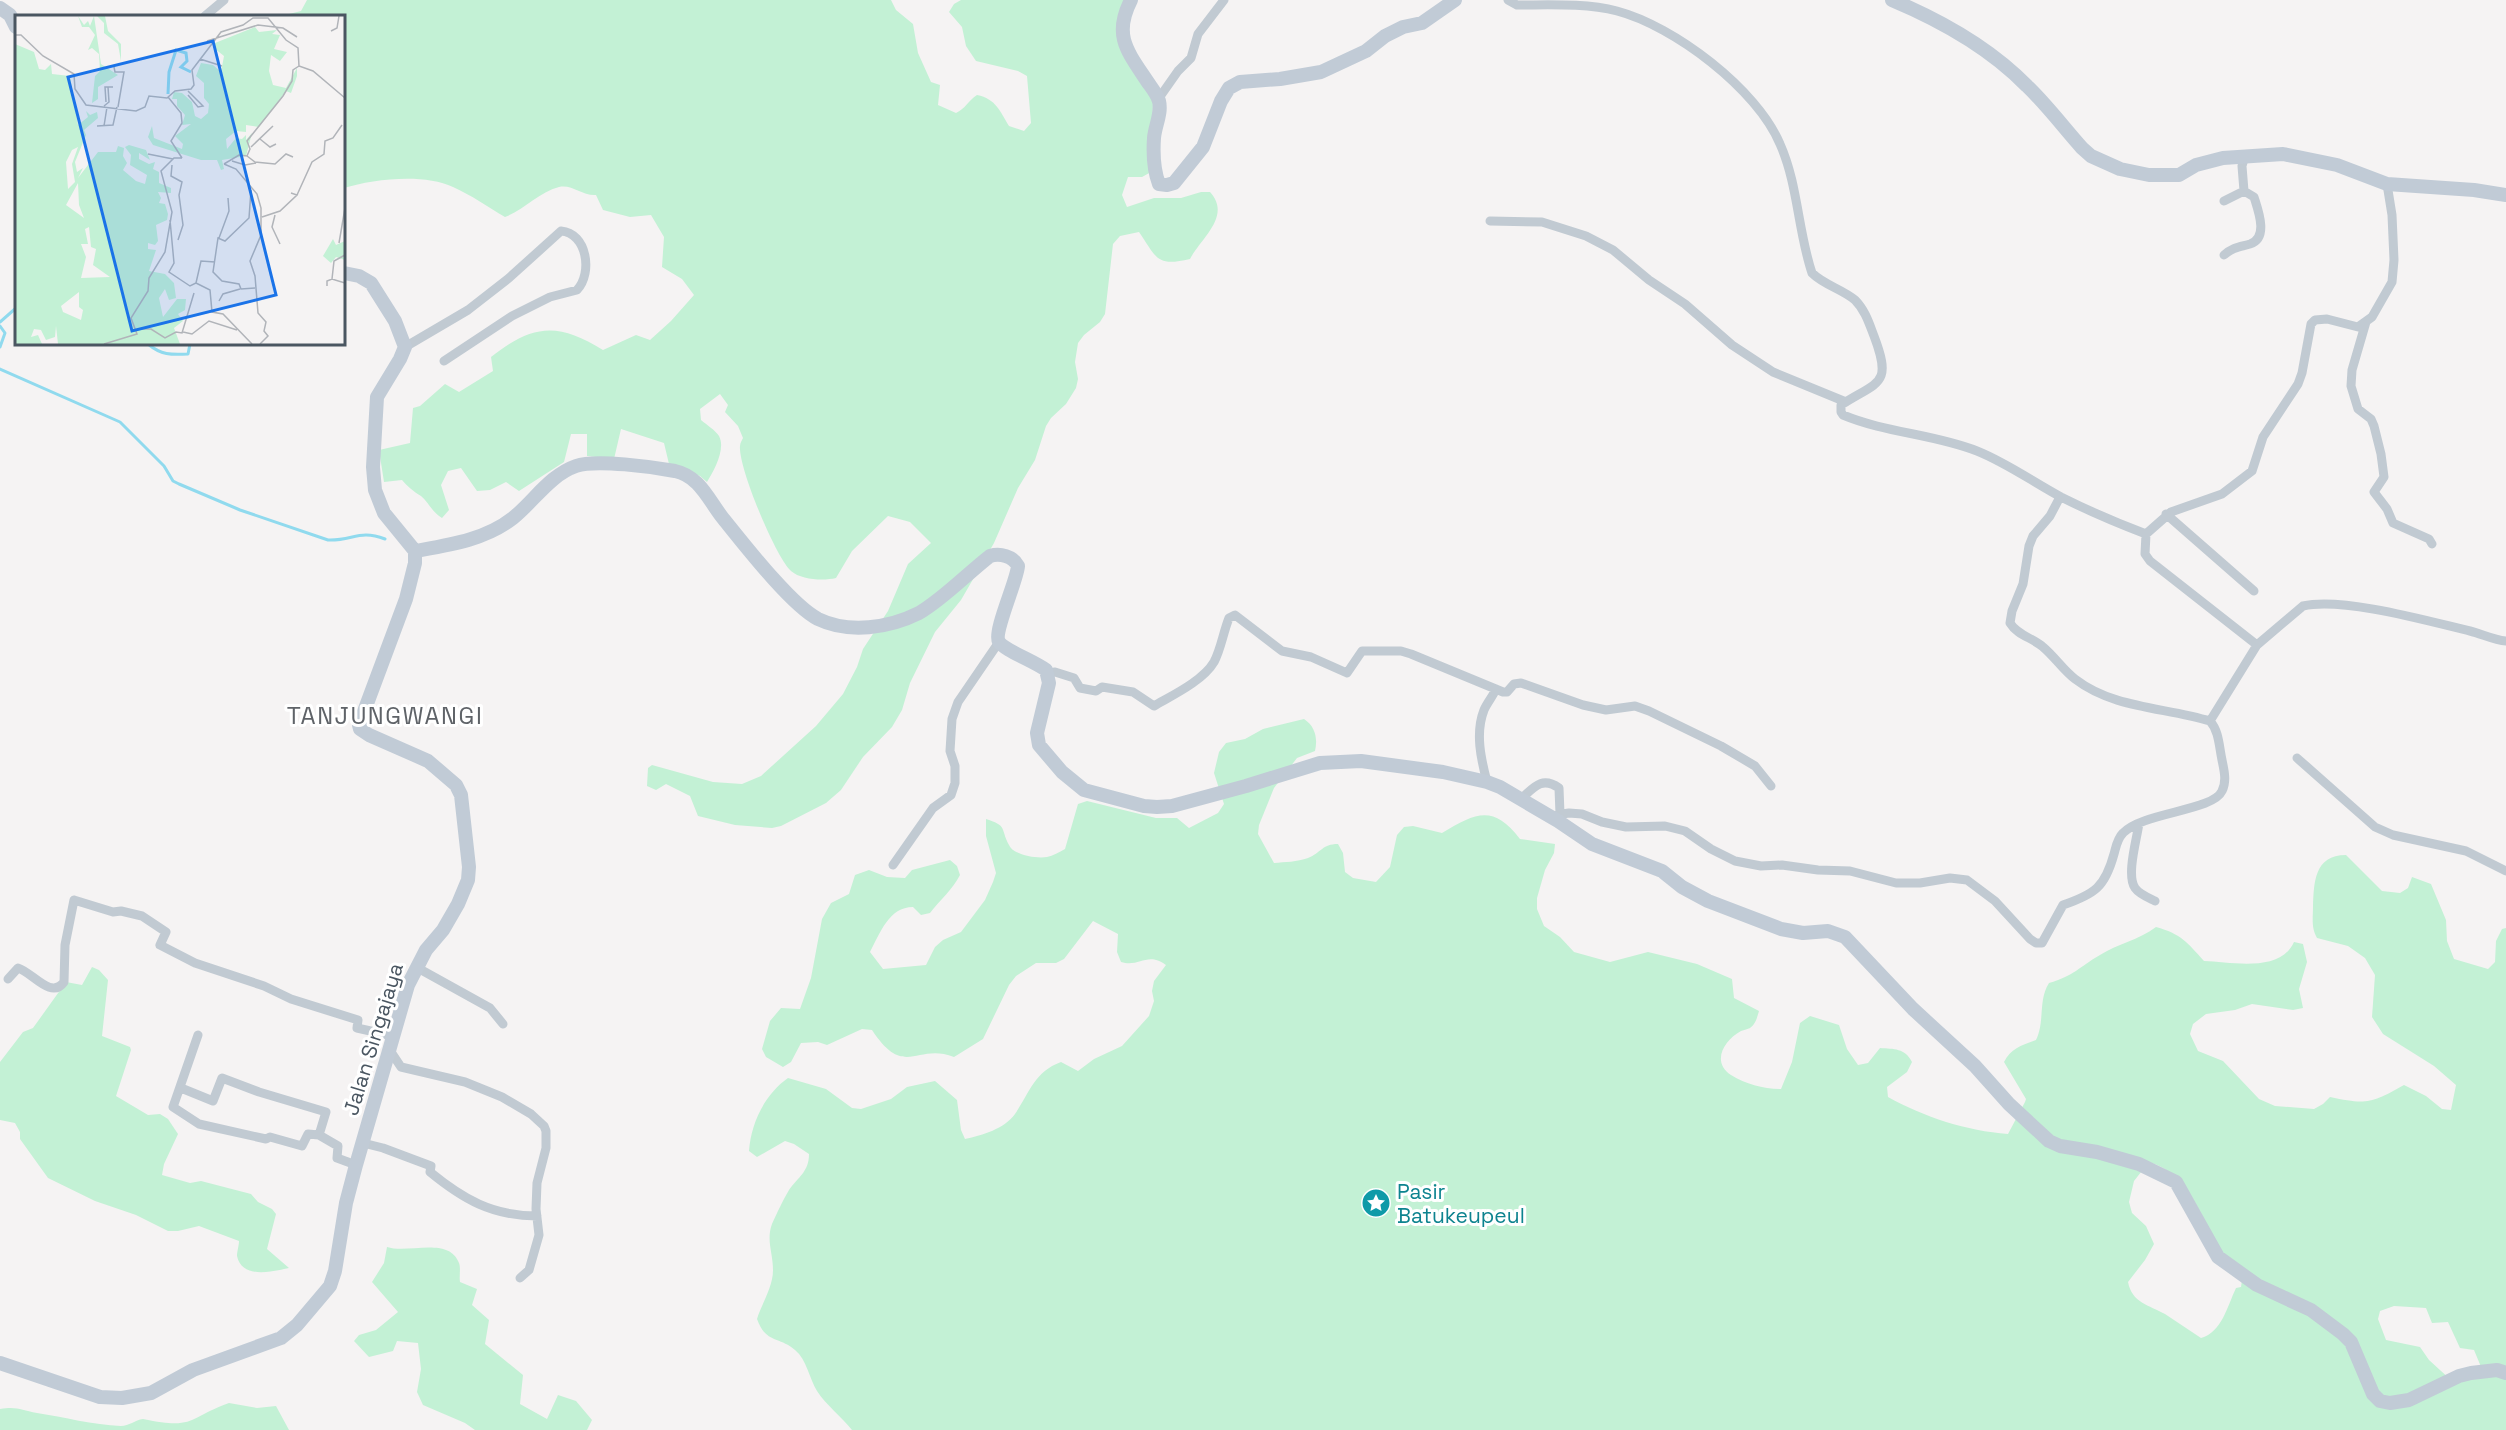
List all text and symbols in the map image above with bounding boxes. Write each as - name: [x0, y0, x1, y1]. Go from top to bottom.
- inset map: [15, 15, 345, 345]
- district label: TANJUNGWANGI: [287, 700, 483, 731]
- street label: Jalan Singajaya: [337, 960, 409, 1118]
- place label: Pasir Batukeupeul: [1397, 1178, 1525, 1229]
- place icon: Pasir Batukeupeul: [1360, 1187, 1392, 1219]

